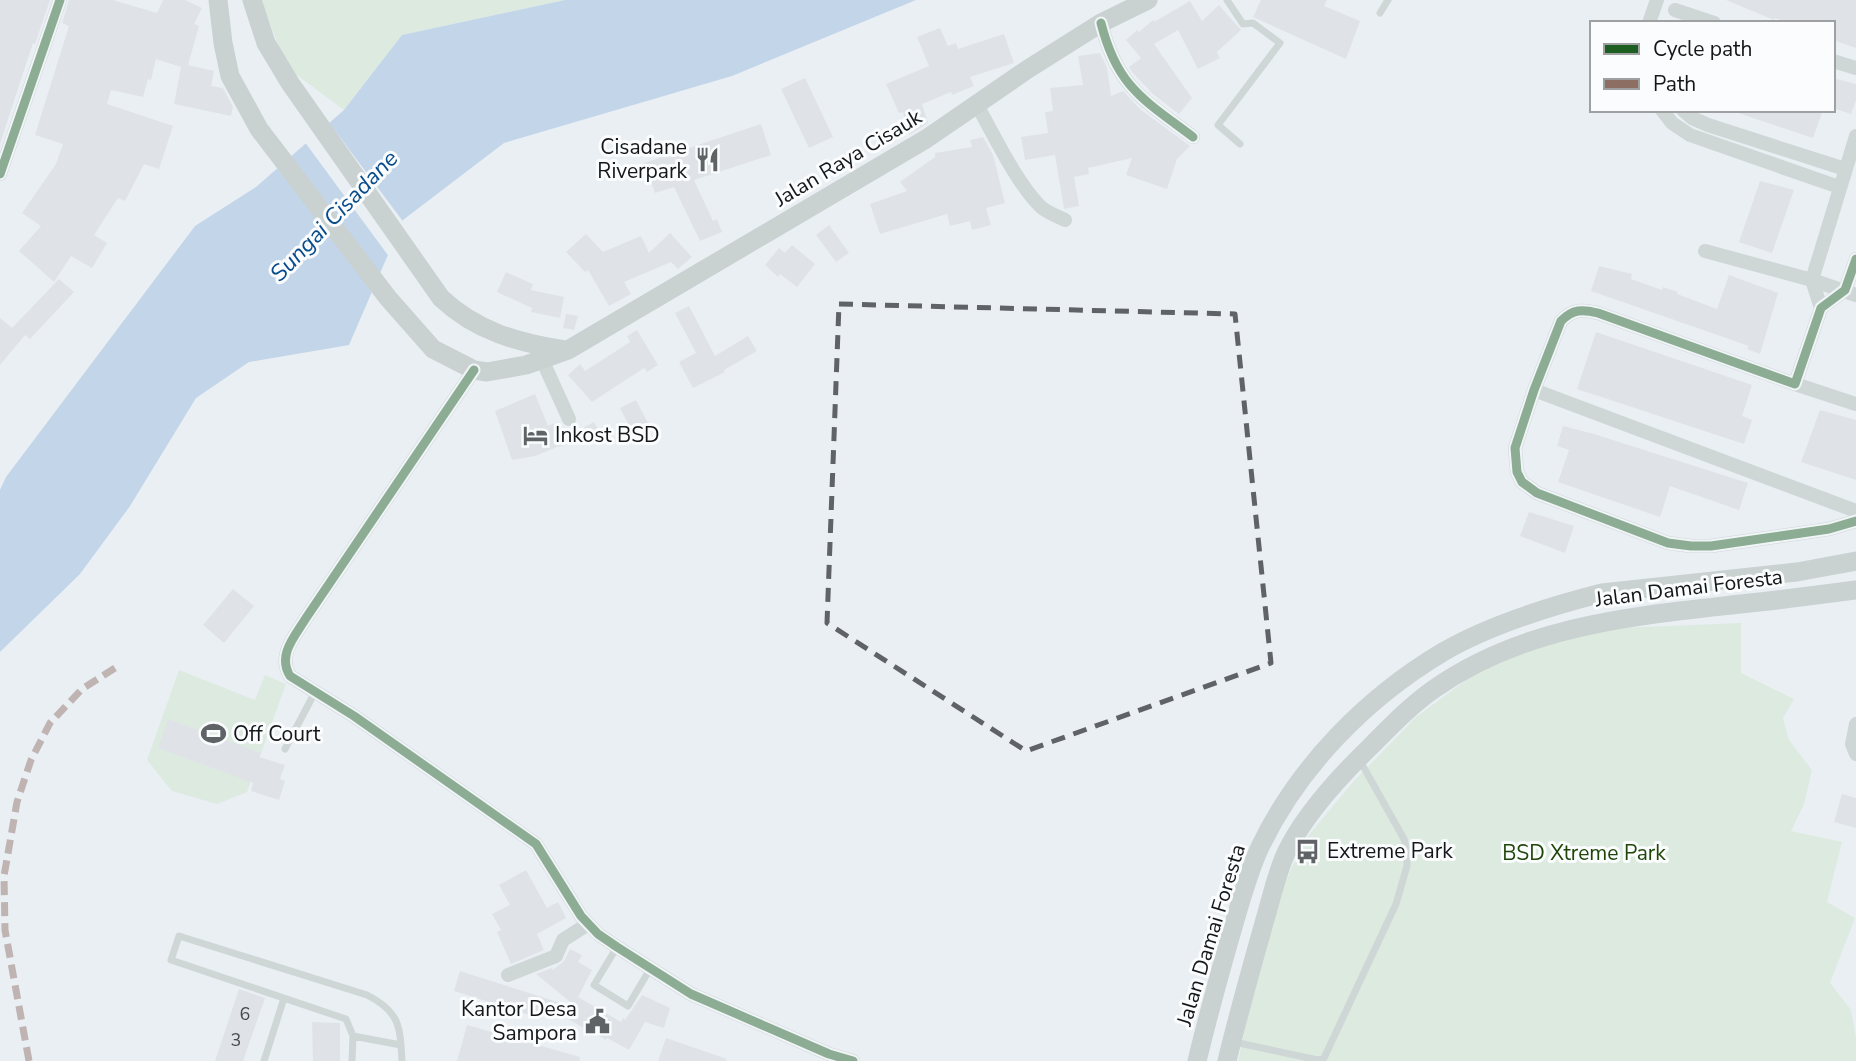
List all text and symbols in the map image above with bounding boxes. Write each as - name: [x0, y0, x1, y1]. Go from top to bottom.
- legend: [1590, 21, 1835, 112]
- text: Cycle path: [1653, 35, 1752, 63]
- text: Path: [1653, 70, 1696, 98]
- street label: Jalan Raya Cisauk: [768, 103, 927, 214]
- place label: Cisadane Riverpark: [597, 133, 687, 185]
- water label: Sungai Cisadane: [263, 143, 405, 289]
- restaurant icon: Cisadane Riverpark: [693, 145, 721, 173]
- hotel icon: Inkost BSD: [521, 421, 549, 449]
- place label: Inkost BSD: [555, 421, 660, 449]
- street label: Jalan Damai Foresta: [1593, 563, 1784, 614]
- sports icon: Off Court: [199, 720, 227, 748]
- place label: Off Court: [233, 720, 321, 748]
- bus stop icon: Extreme Park: [1293, 837, 1321, 865]
- place label: Extreme Park: [1327, 837, 1453, 865]
- park label: BSD Xtreme Park: [1502, 839, 1666, 867]
- street label: Jalan Damai Foresta: [1170, 841, 1252, 1030]
- place label: Kantor Desa Sampora: [461, 995, 577, 1047]
- house number: 6: [240, 1002, 250, 1026]
- public building icon: Kantor Desa Sampora: [583, 1007, 611, 1035]
- house number: 3: [231, 1028, 241, 1052]

